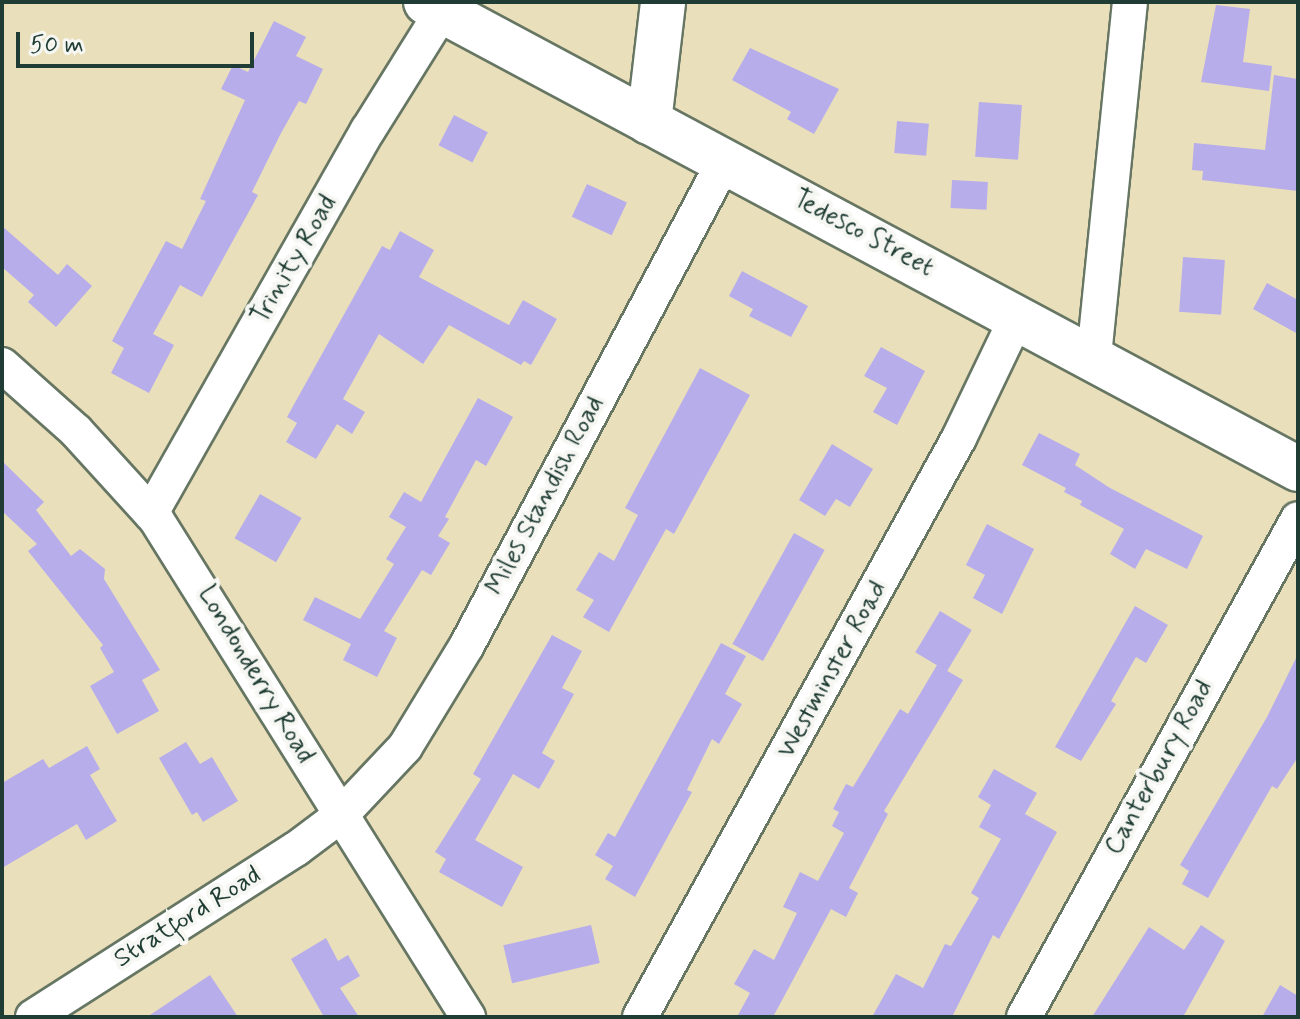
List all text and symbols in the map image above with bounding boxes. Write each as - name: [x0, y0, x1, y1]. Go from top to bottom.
- scale bar: [20, 16, 258, 66]
- text: 50 m: [30, 30, 84, 61]
- street label: Tedesco Street: [785, 183, 941, 285]
- street label: Trinity Road: [246, 191, 344, 329]
- street label: Miles Standish Road: [480, 391, 612, 601]
- street label: Westminster Road: [772, 577, 894, 763]
- street label: Londonderry Road: [190, 581, 320, 769]
- street label: Canterbury Road: [1099, 675, 1221, 861]
- street label: Stratford Road: [109, 861, 267, 975]

